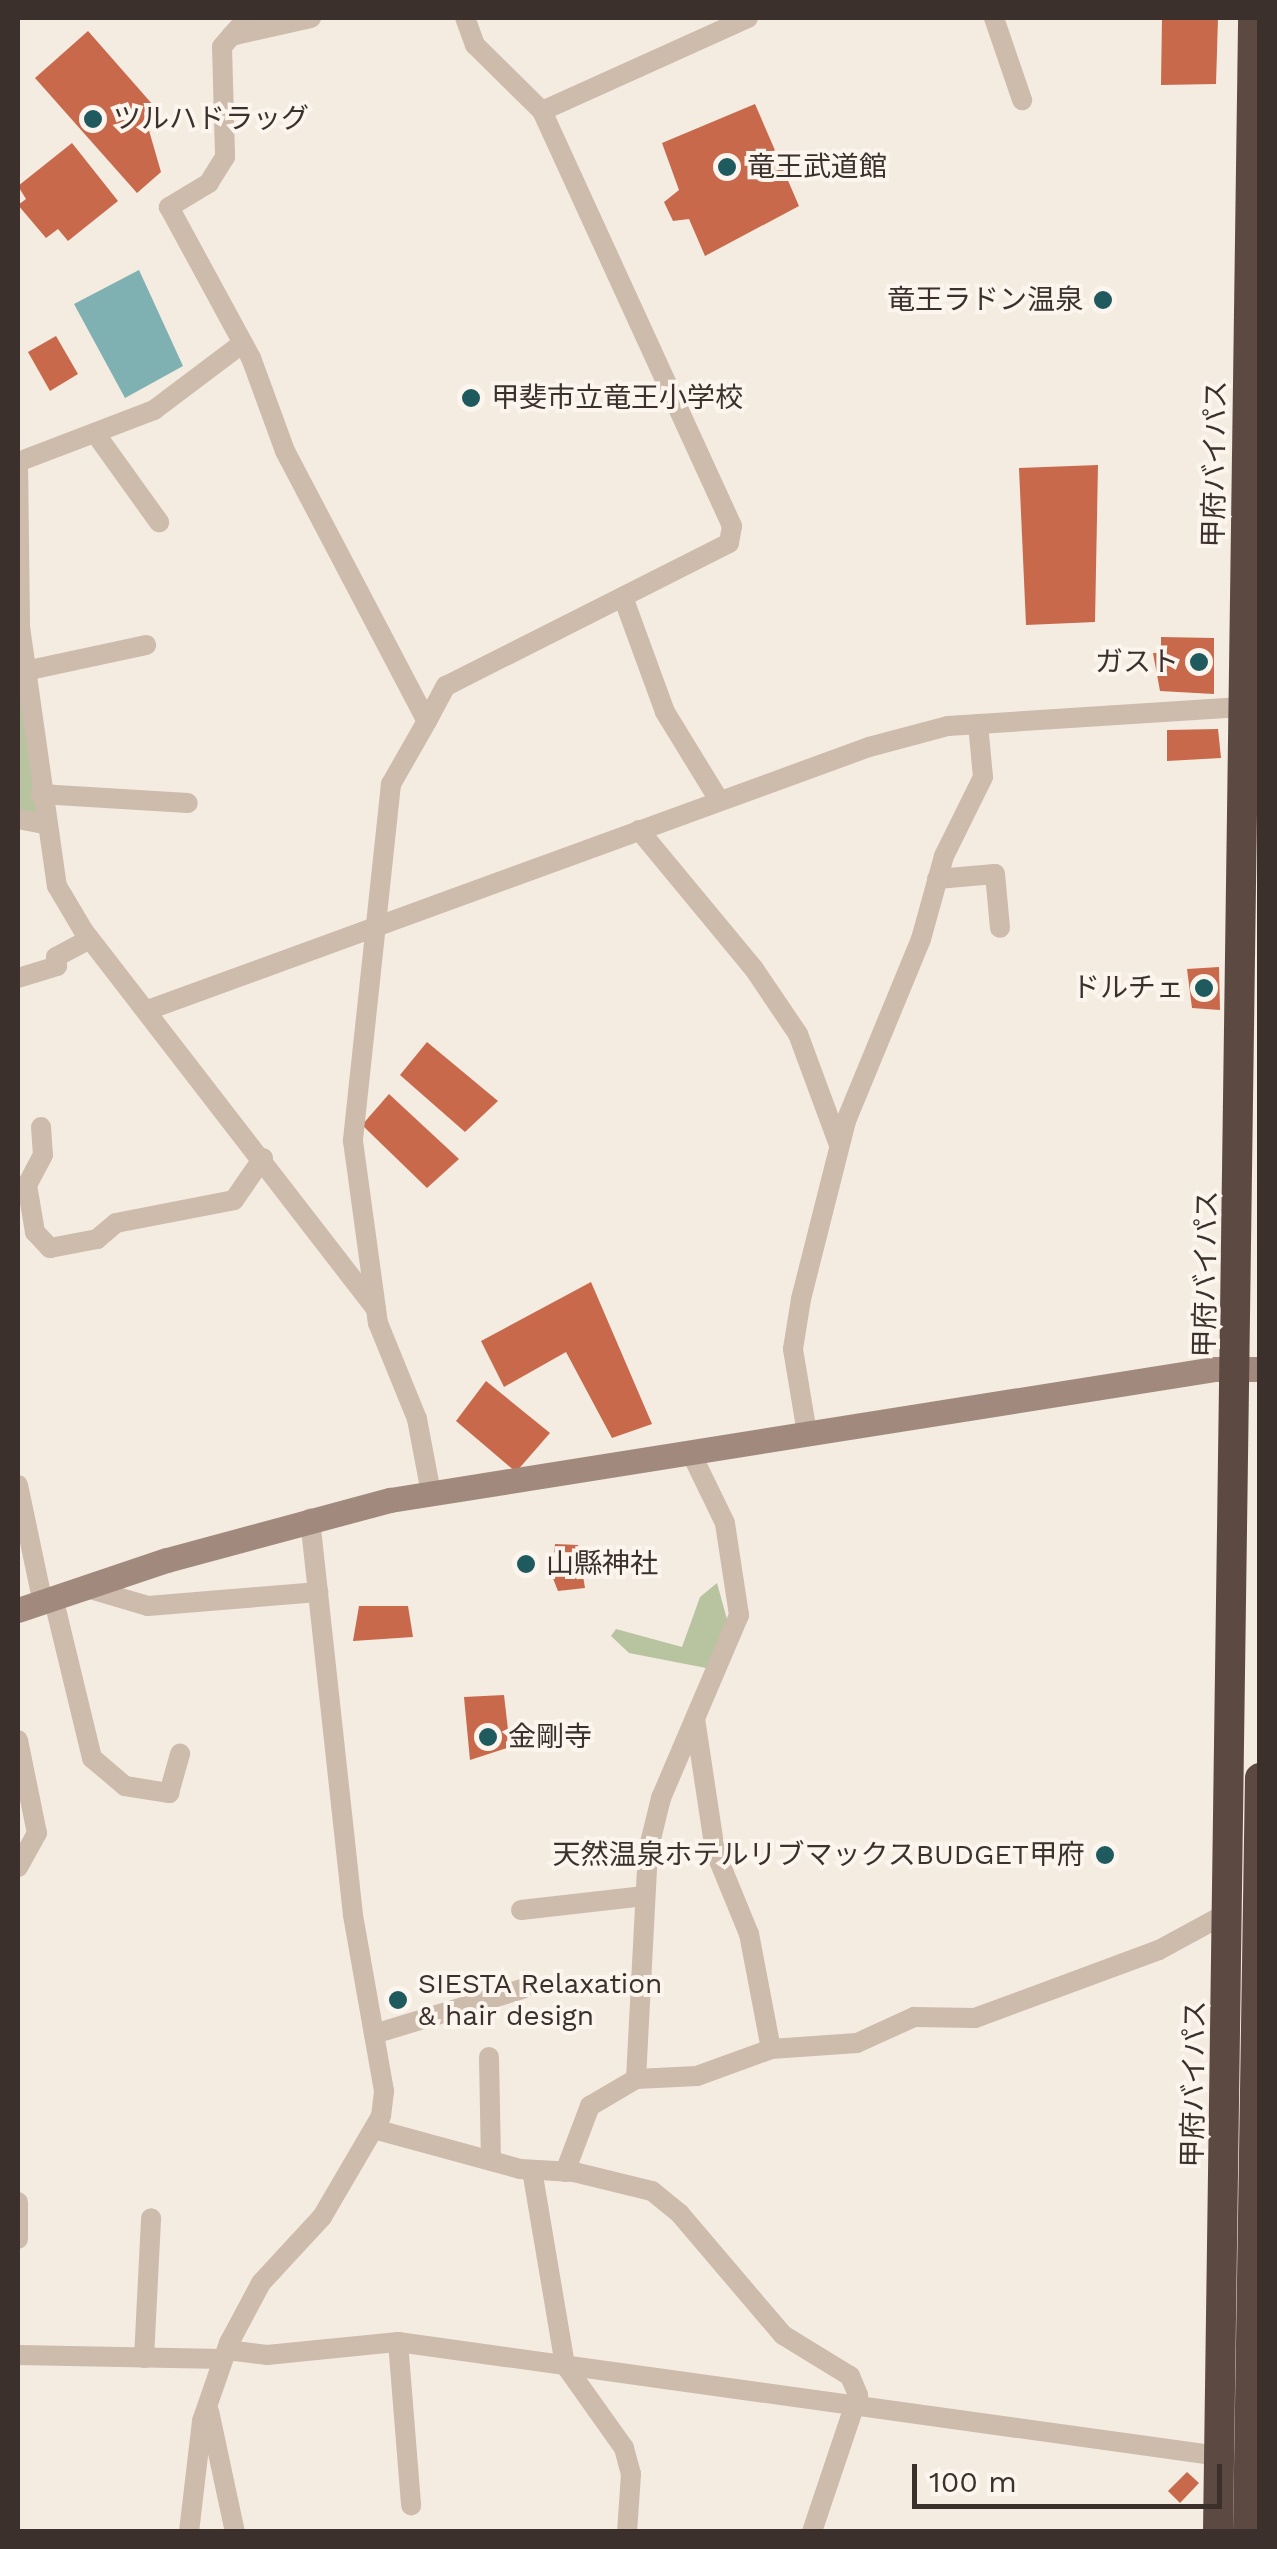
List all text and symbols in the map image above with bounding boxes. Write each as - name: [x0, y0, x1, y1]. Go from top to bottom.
- place label: ツルハドラッグ: [113, 102, 309, 136]
- marker: ツルハドラッグ: [82, 108, 104, 130]
- place label: 竜王武道館: [747, 150, 887, 184]
- marker: 竜王武道館: [716, 156, 738, 178]
- place label: 竜王ラドン温泉: [887, 283, 1083, 317]
- marker: 竜王ラドン温泉: [1092, 289, 1114, 311]
- street label: 甲府バイパス: [1197, 380, 1233, 548]
- place label: 甲斐市立竜王小学校: [491, 381, 743, 415]
- marker: 甲斐市立竜王小学校: [460, 387, 482, 409]
- place label: ガスト: [1095, 645, 1179, 679]
- marker: ガスト: [1188, 651, 1210, 673]
- place label: ドルチェ: [1072, 971, 1184, 1005]
- marker: ドルチェ: [1193, 977, 1215, 999]
- street label: 甲府バイパス: [1188, 1190, 1224, 1358]
- place label: 山縣神社: [546, 1547, 658, 1581]
- marker: 山縣神社: [515, 1553, 537, 1575]
- place label: 金剛寺: [508, 1720, 592, 1754]
- marker: 金剛寺: [477, 1726, 499, 1748]
- place label: 天然温泉ホテルリブマックスBUDGET甲府: [552, 1838, 1085, 1872]
- marker: 天然温泉ホテルリブマックスBUDGET甲府: [1094, 1844, 1116, 1866]
- place label: SIESTA Relaxation & hair design: [418, 1967, 664, 2033]
- marker: SIESTA Relaxation & hair design: [387, 1989, 409, 2011]
- street label: 甲府バイパス: [1176, 2000, 1212, 2168]
- scale bar: [917, 2444, 1227, 2506]
- text: 100 m: [929, 2464, 1017, 2499]

